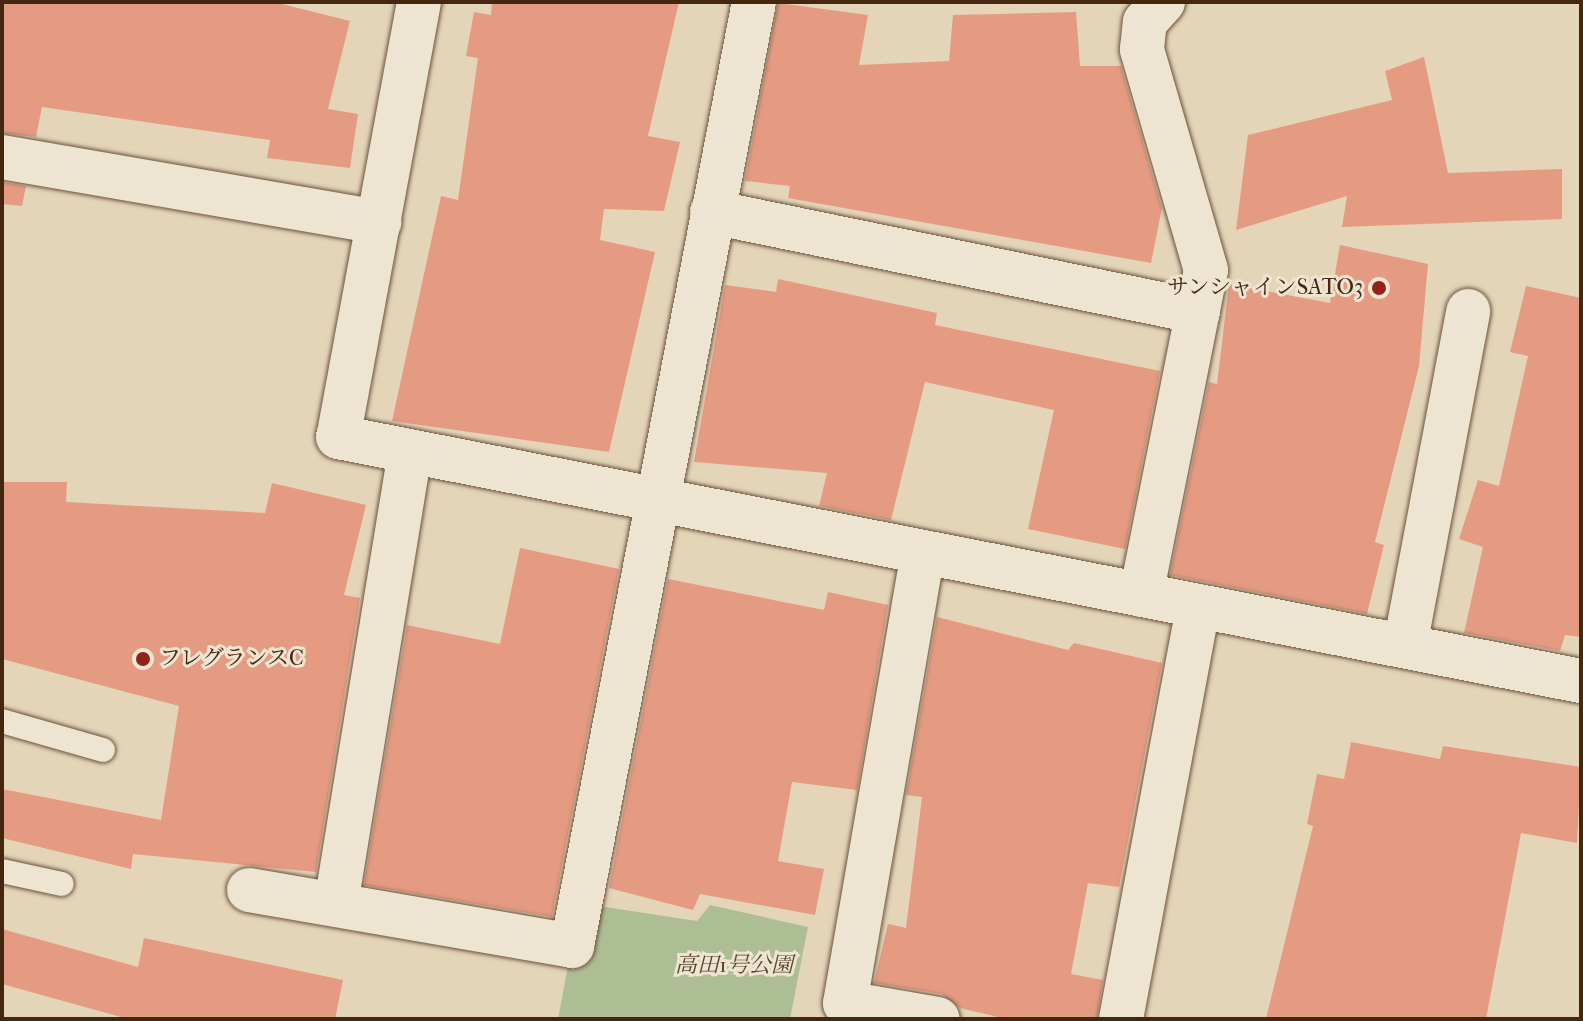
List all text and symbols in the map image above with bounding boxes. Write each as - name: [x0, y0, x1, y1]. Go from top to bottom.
- place label: サンシャインSATO3: [1165, 275, 1363, 301]
- marker: サンシャインSATO3: [1370, 279, 1388, 297]
- place label: フレグランスC: [159, 646, 306, 672]
- marker: フレグランスC: [134, 650, 152, 668]
- park label: 高田1号公園: [675, 953, 793, 979]

